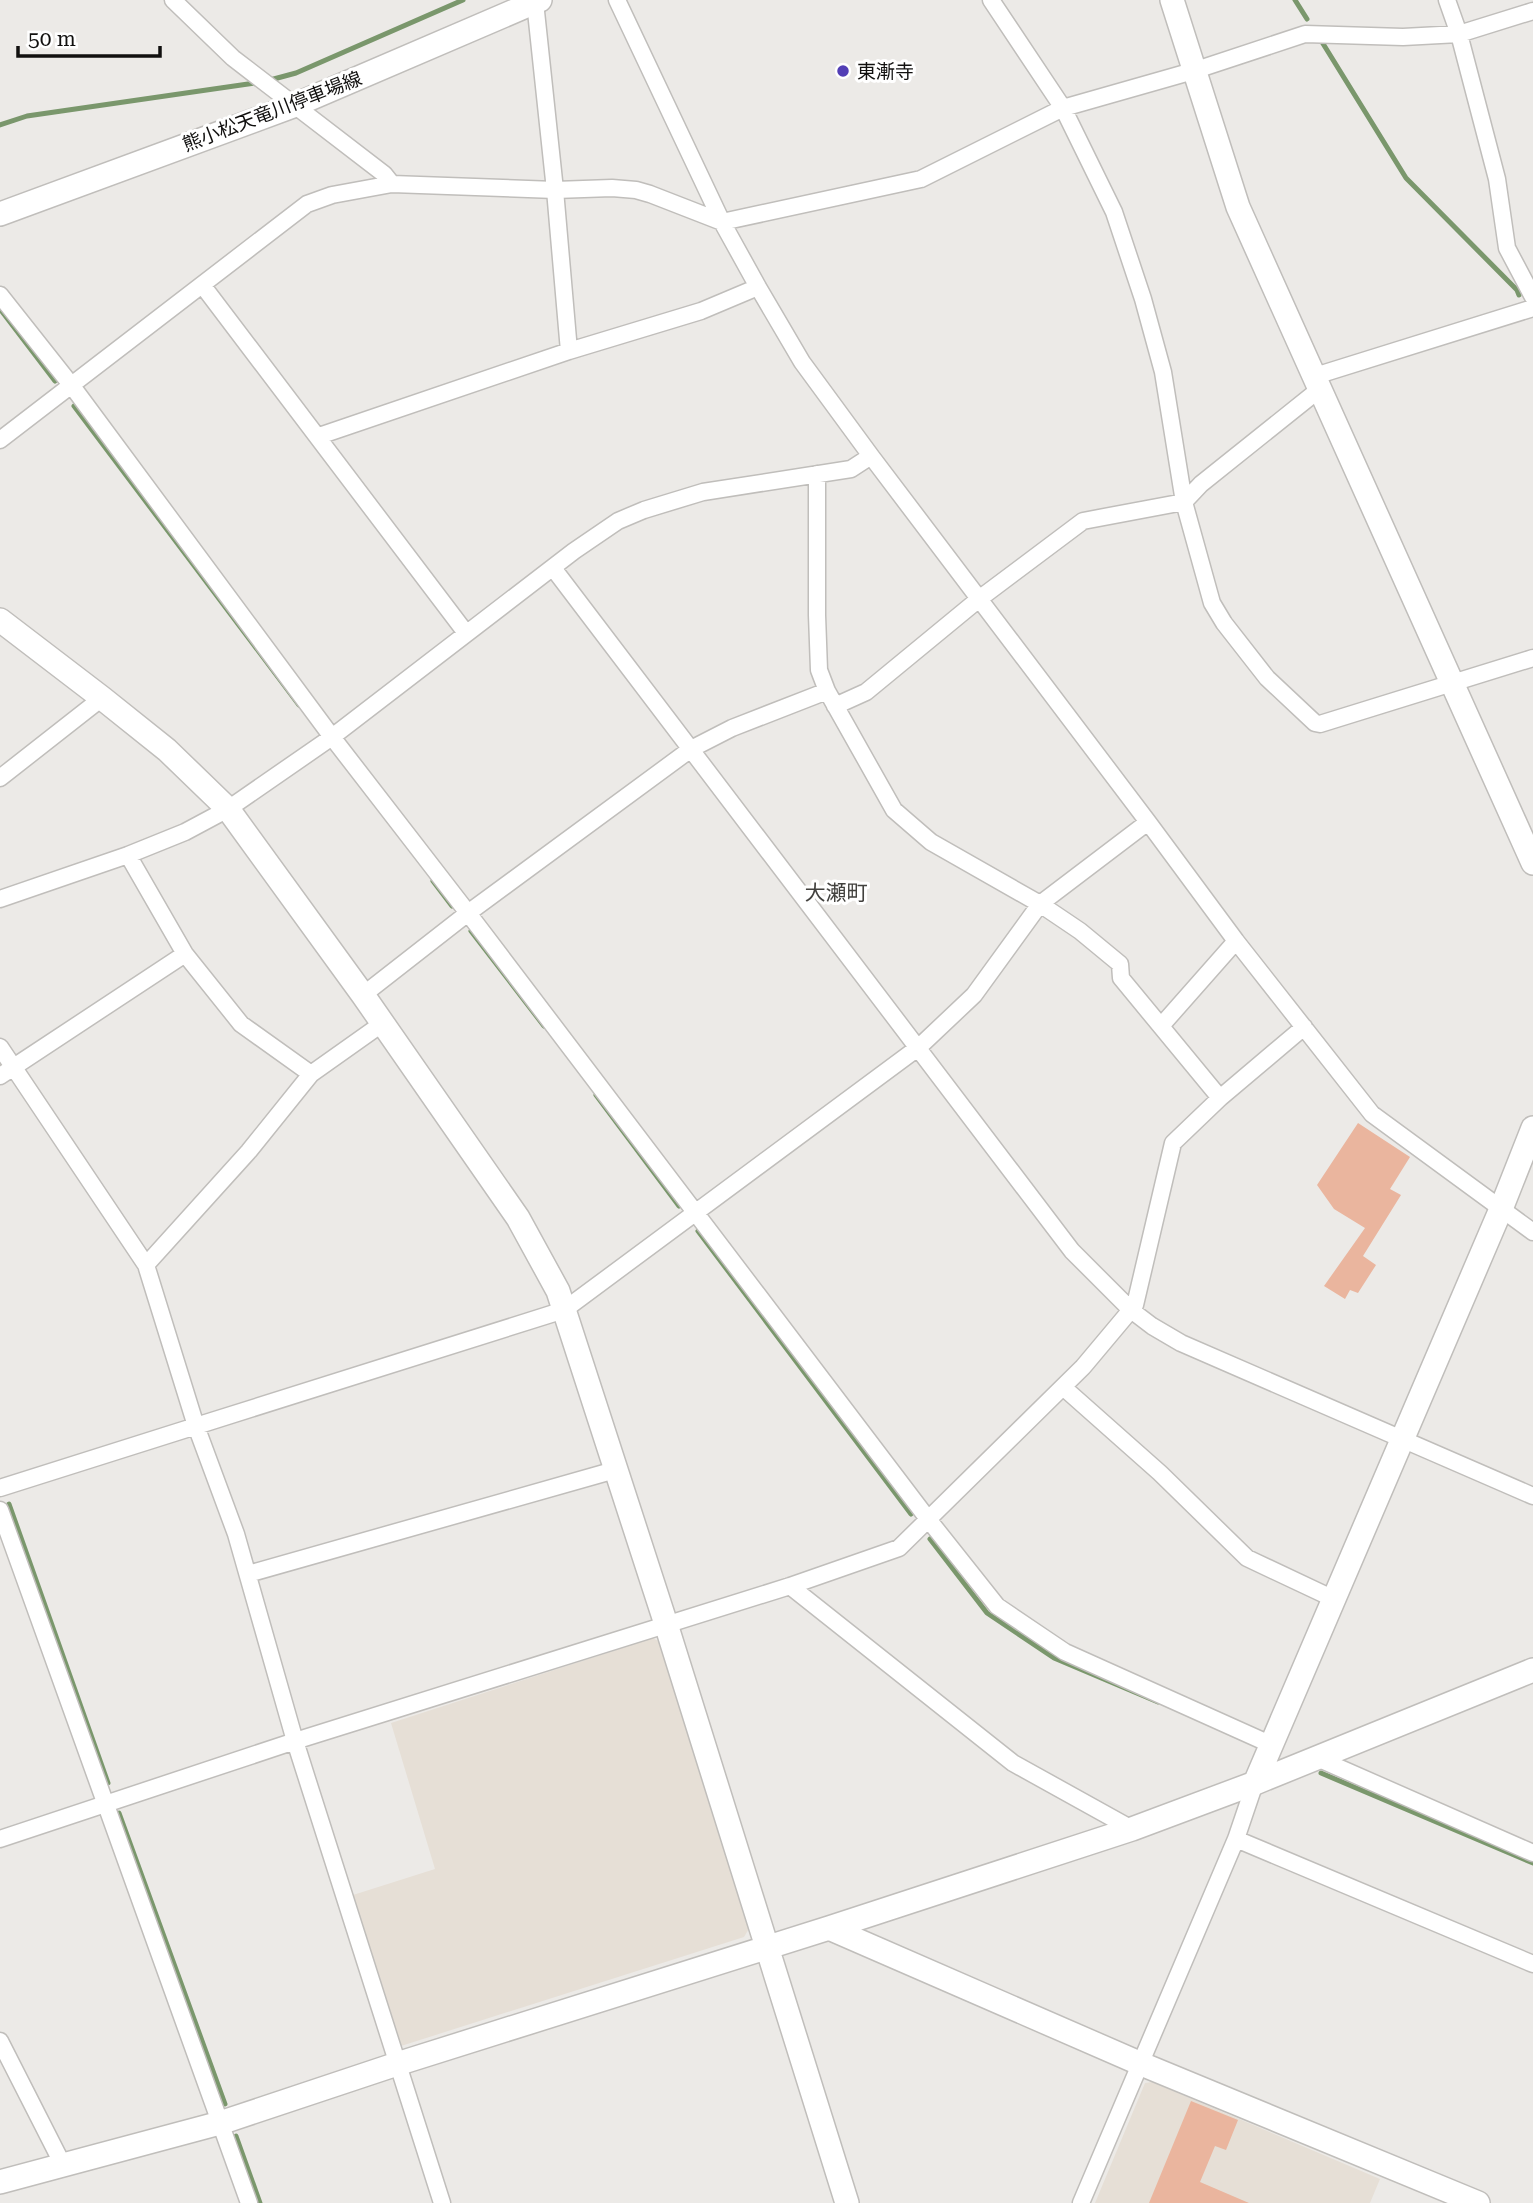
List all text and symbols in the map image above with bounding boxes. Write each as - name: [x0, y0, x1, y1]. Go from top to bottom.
- scale bar: [18, 14, 159, 58]
- text: 50 m: [28, 27, 76, 51]
- place label: 東漸寺: [857, 60, 914, 83]
- marker: 東漸寺: [835, 63, 851, 79]
- street label: 熊小松天竜川停車場線: [179, 67, 365, 156]
- district label: 大瀬町: [805, 881, 868, 905]

